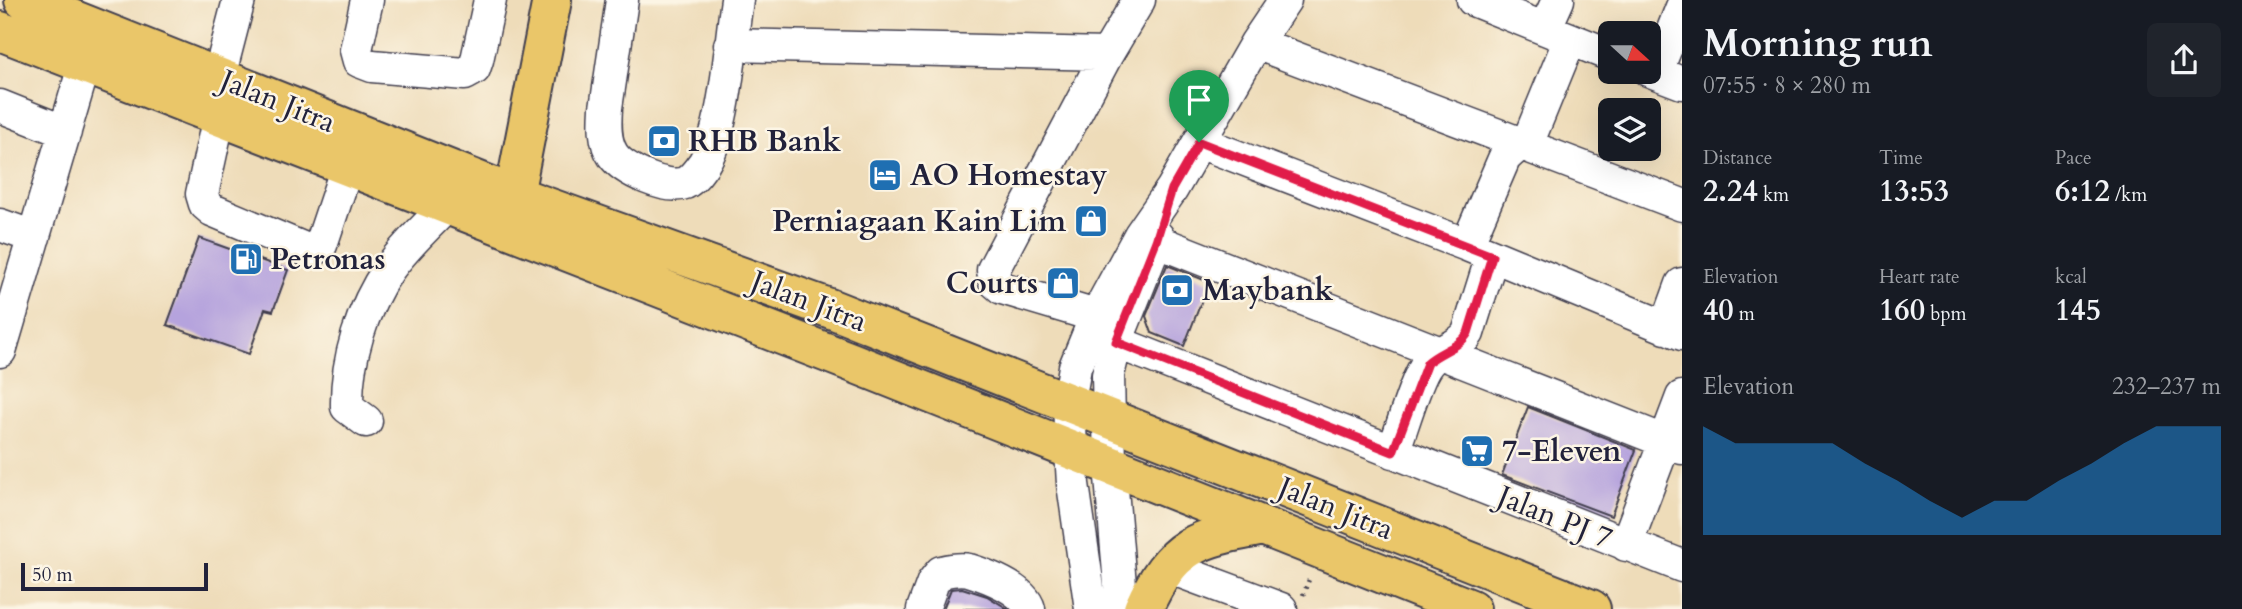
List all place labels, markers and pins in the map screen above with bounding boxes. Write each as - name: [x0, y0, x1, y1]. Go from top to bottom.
- pin: [1169, 70, 1229, 142]
- place label: RHB Bank: [688, 121, 841, 162]
- bank icon: RHB Bank: [645, 122, 683, 160]
- place label: AO Homestay: [910, 155, 1107, 196]
- hotel icon: AO Homestay: [866, 156, 904, 194]
- place label: Perniagaan Kain Lim: [772, 201, 1066, 242]
- shop icon: Perniagaan Kain Lim: [1072, 202, 1110, 240]
- place label: Petronas: [270, 239, 386, 280]
- fuel station icon: Petronas: [227, 240, 265, 278]
- place label: Courts: [946, 263, 1038, 304]
- shop icon: Courts: [1044, 264, 1082, 302]
- place label: Maybank: [1202, 270, 1333, 311]
- bank icon: Maybank: [1158, 271, 1196, 309]
- place label: 7-Eleven: [1502, 431, 1621, 472]
- supermarket icon: 7-Eleven: [1458, 432, 1496, 470]

